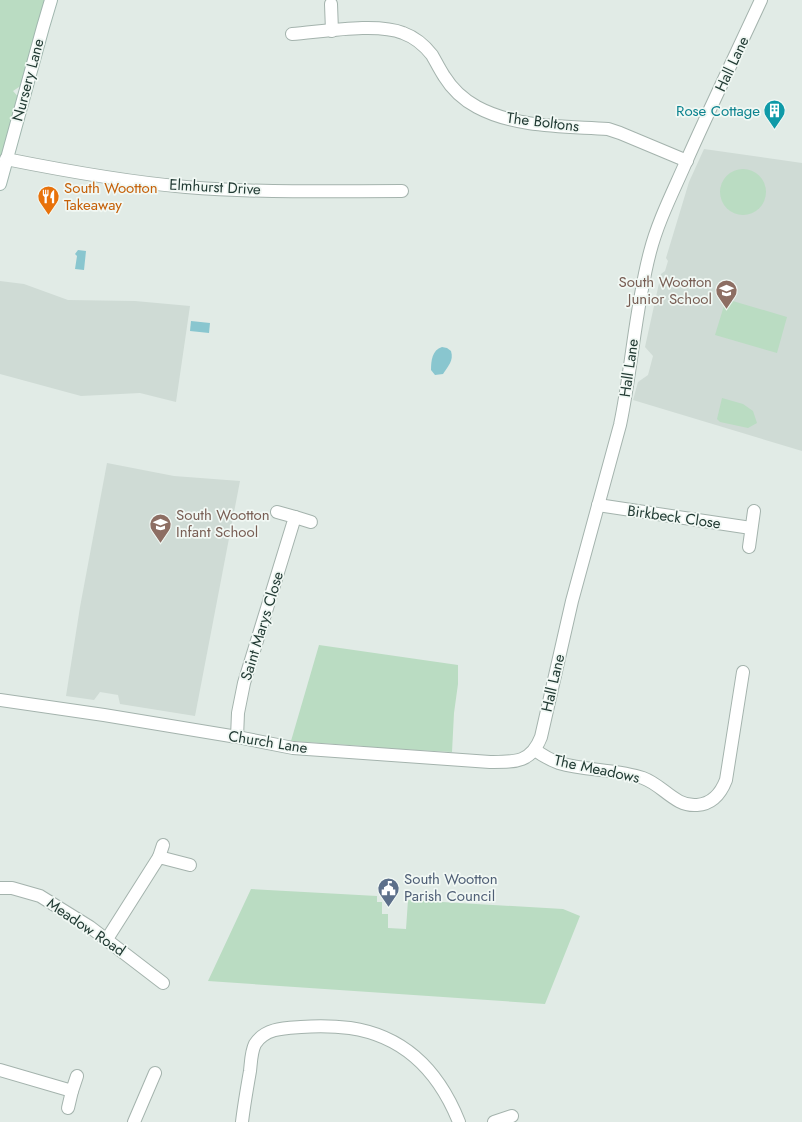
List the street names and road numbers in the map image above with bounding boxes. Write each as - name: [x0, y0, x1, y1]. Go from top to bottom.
- street label: Hall Lane: [710, 32, 755, 95]
- street label: Nursery Lane: [6, 36, 50, 124]
- street label: The Boltons: [506, 107, 580, 137]
- street label: Elmhurst Drive: [169, 174, 262, 200]
- street label: Hall Lane: [614, 337, 644, 399]
- street label: Birkbeck Close: [626, 500, 722, 534]
- street label: Saint Marys Close: [235, 568, 289, 683]
- street label: Hall Lane: [536, 652, 570, 714]
- street label: Church Lane: [227, 725, 310, 759]
- street label: The Meadows: [552, 749, 642, 789]
- street label: Meadow Road: [42, 893, 130, 961]

